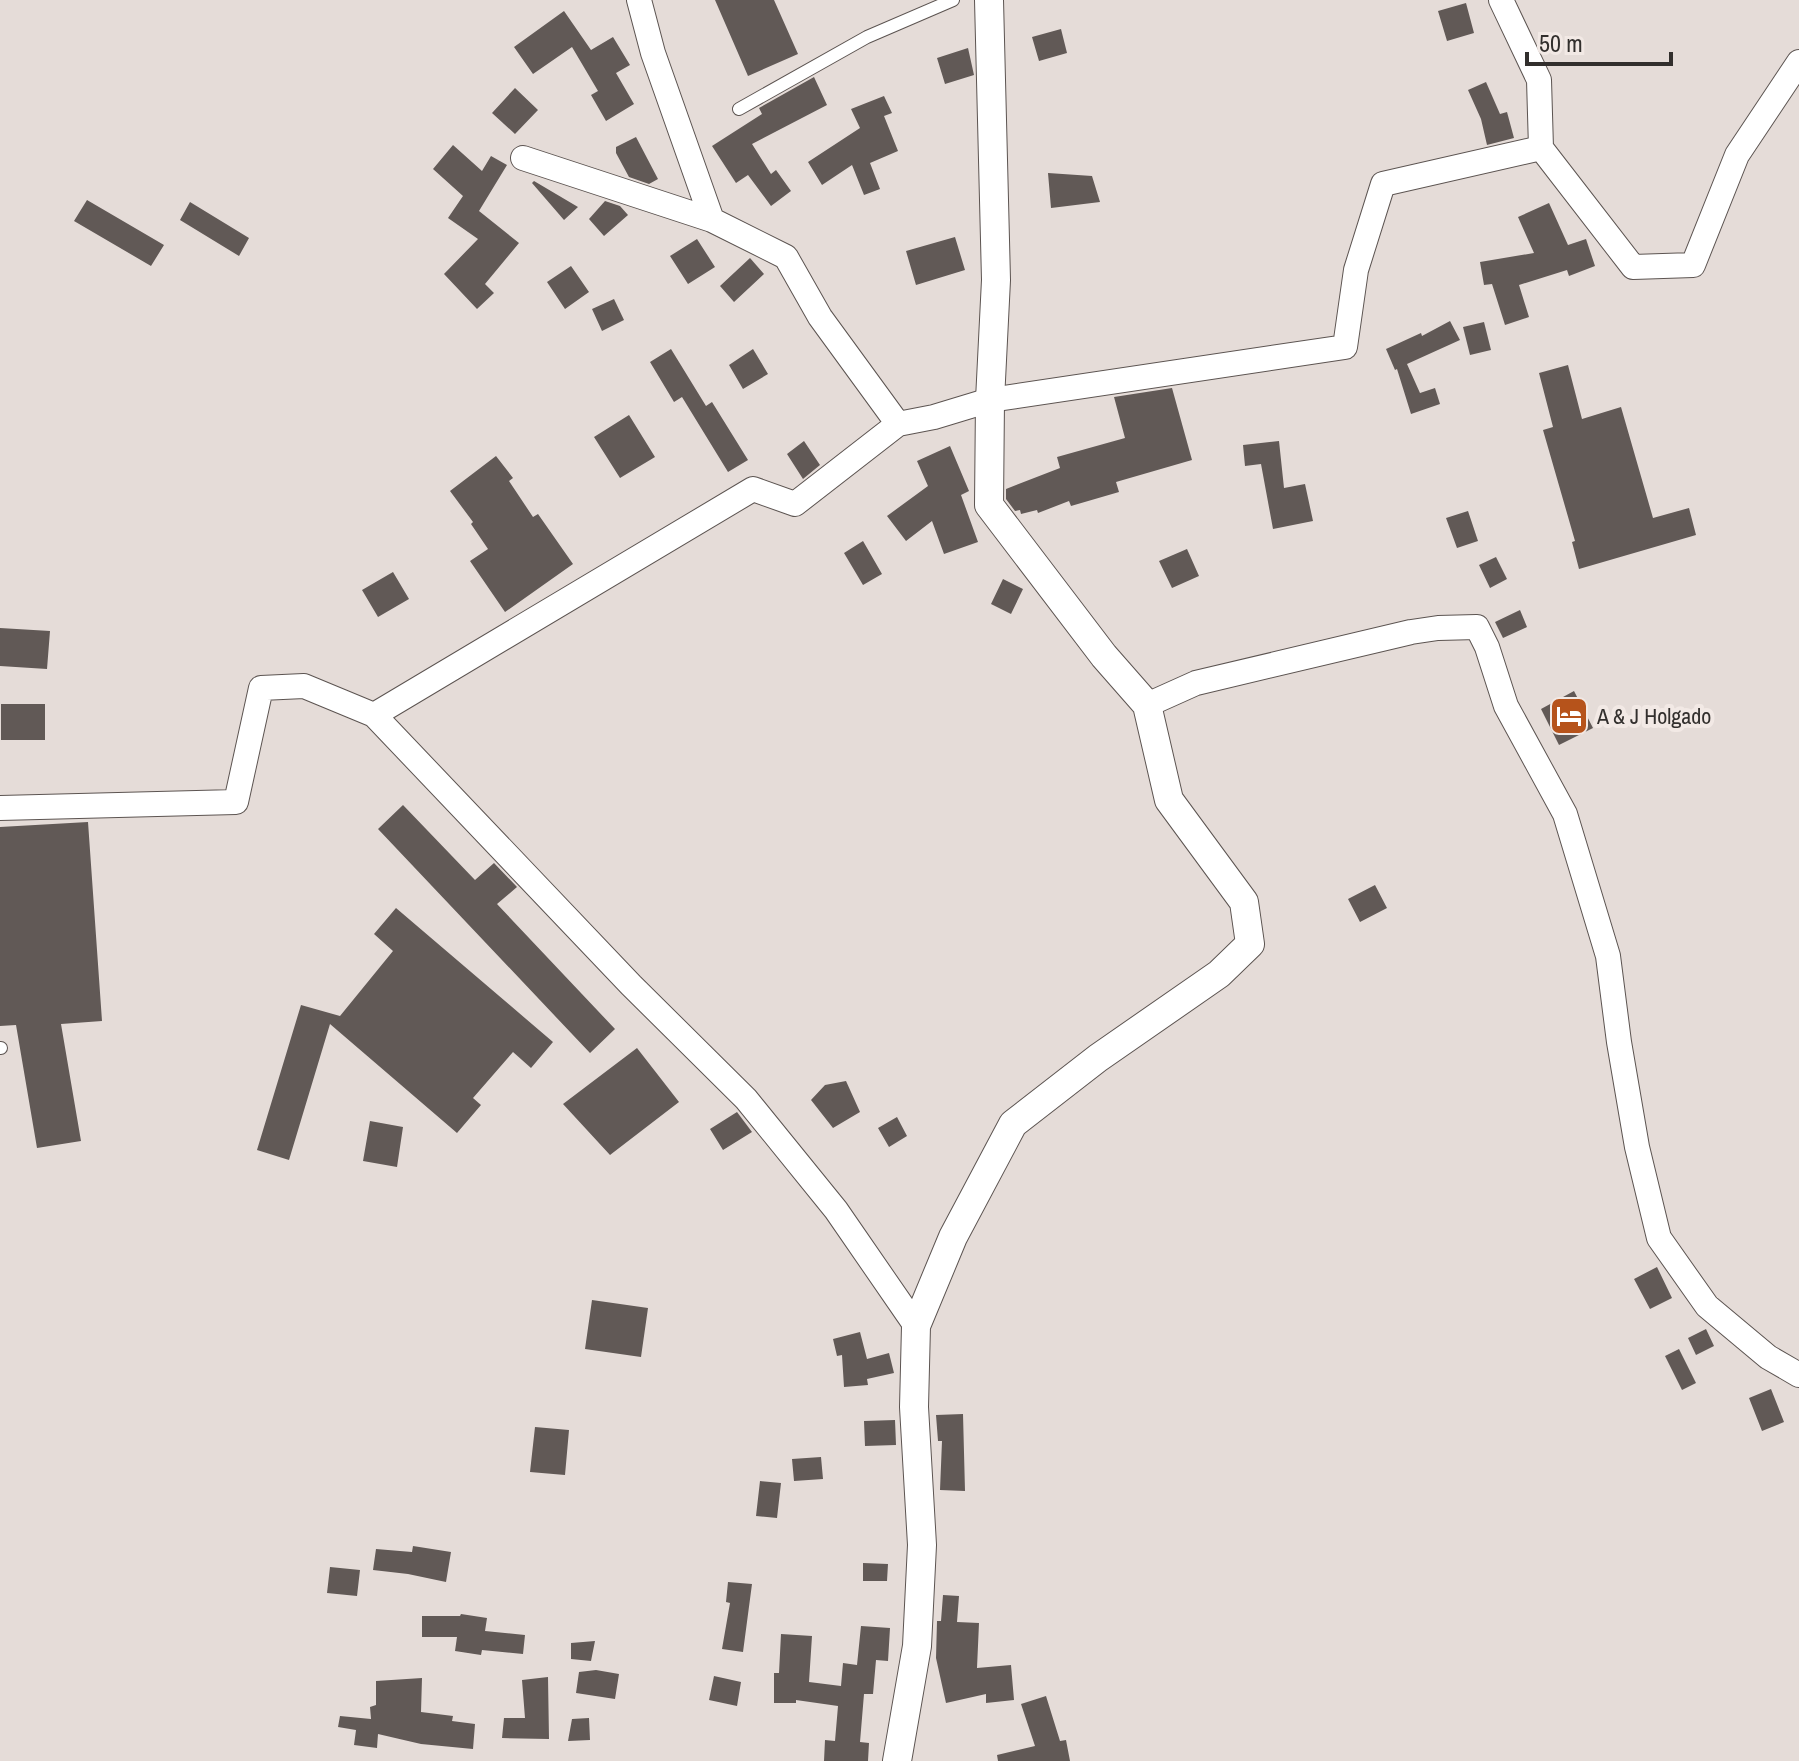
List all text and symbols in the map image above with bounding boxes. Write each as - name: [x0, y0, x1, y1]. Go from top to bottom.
- scale bar: [1527, 16, 1671, 66]
- text: 50 m: [1539, 27, 1583, 59]
- hotel icon: A & J Holgado: [1548, 695, 1590, 737]
- place label: A & J Holgado: [1596, 701, 1711, 731]

